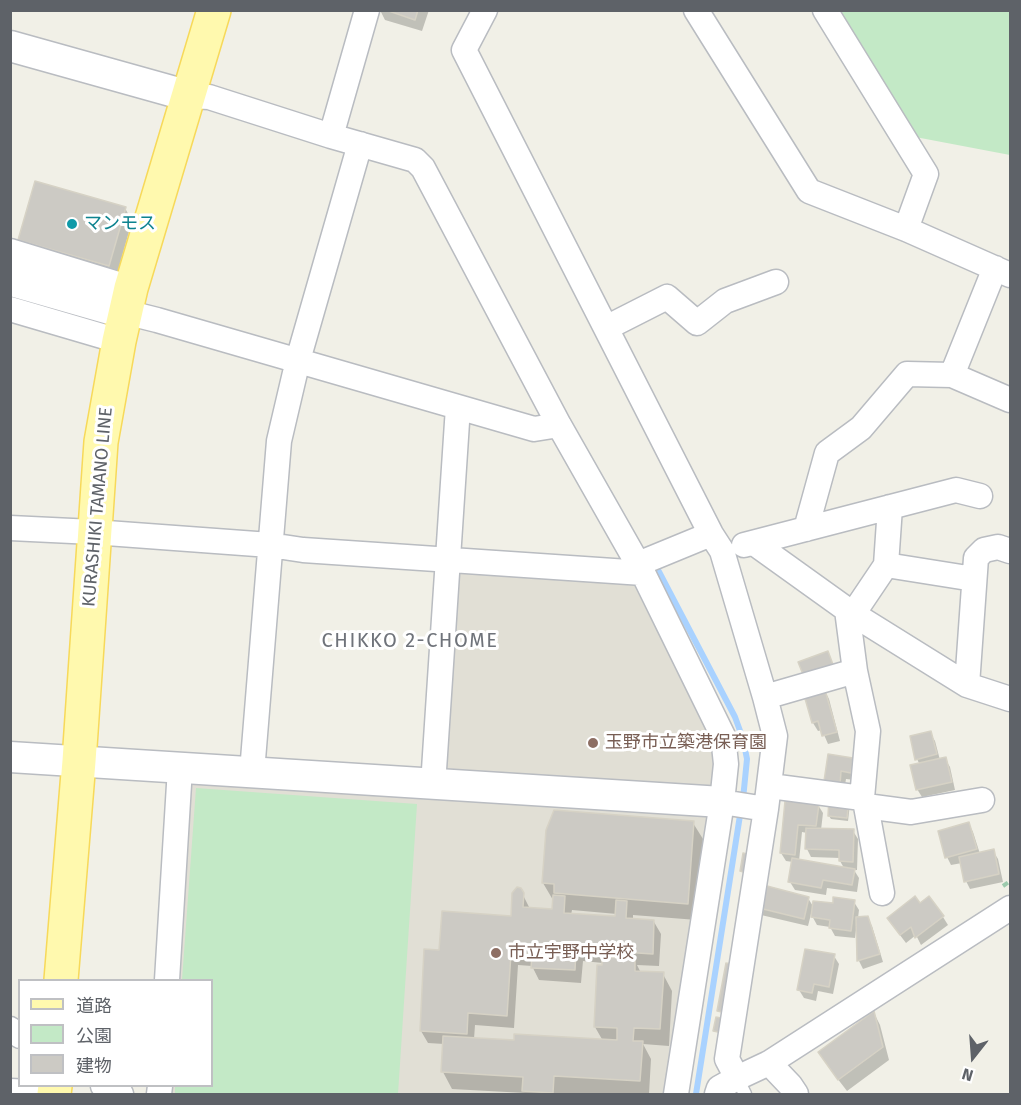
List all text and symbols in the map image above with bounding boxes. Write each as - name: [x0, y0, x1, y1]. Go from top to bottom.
- place label: マンモス: [84, 213, 156, 235]
- marker: マンモス: [65, 217, 79, 231]
- street label: KURASHIKI TAMANO LINE: [79, 406, 117, 608]
- district label: CHIKKO 2-CHOME: [322, 629, 498, 653]
- place label: 玉野市立築港保育園: [605, 732, 767, 754]
- marker: 玉野市立築港保育園: [586, 736, 600, 750]
- place label: 市立宇野中学校: [508, 942, 634, 964]
- marker: 市立宇野中学校: [489, 946, 503, 960]
- legend: [18, 979, 213, 1087]
- text: 道路: [76, 995, 112, 1017]
- text: 公園: [76, 1025, 112, 1047]
- north arrow: [943, 1027, 1003, 1087]
- text: 建物: [76, 1055, 112, 1077]
- text: N: [960, 1064, 975, 1085]

